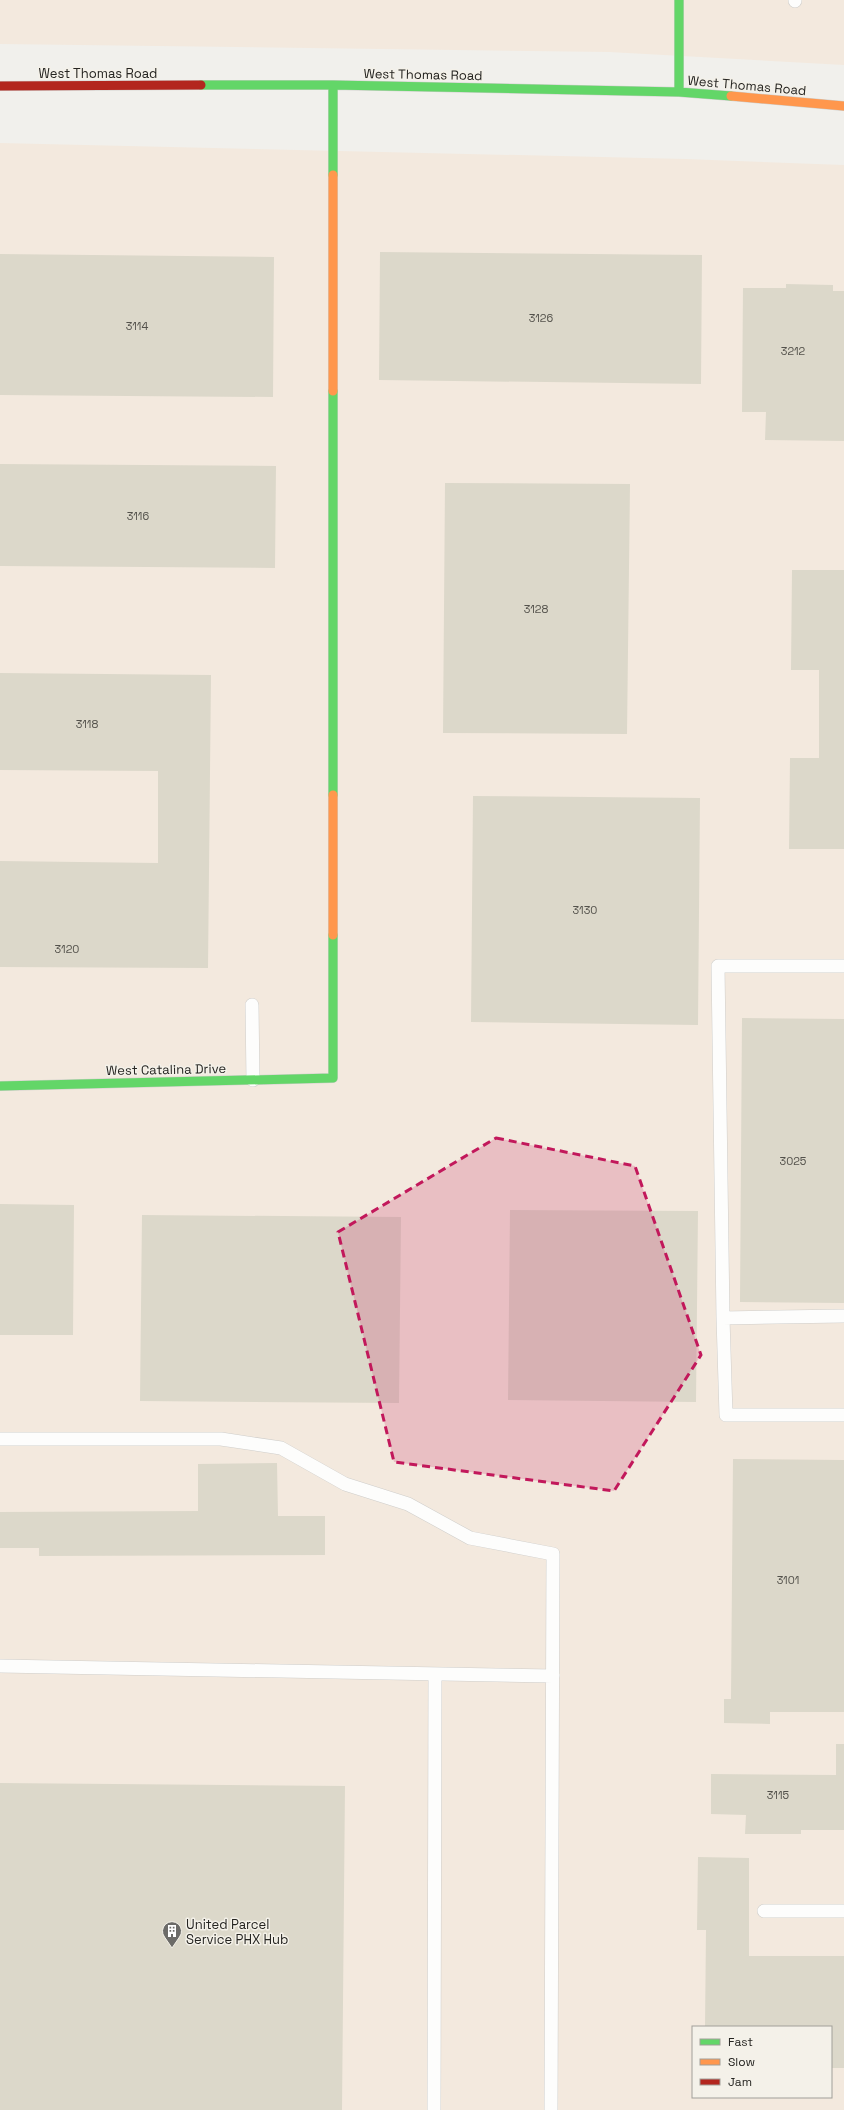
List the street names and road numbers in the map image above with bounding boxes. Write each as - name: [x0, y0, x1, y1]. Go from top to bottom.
- street label: West Thomas Road: [39, 65, 157, 82]
- street label: West Thomas Road: [363, 65, 483, 84]
- street label: West Thomas Road: [687, 72, 807, 99]
- street label: West Catalina Drive: [106, 1060, 226, 1079]

